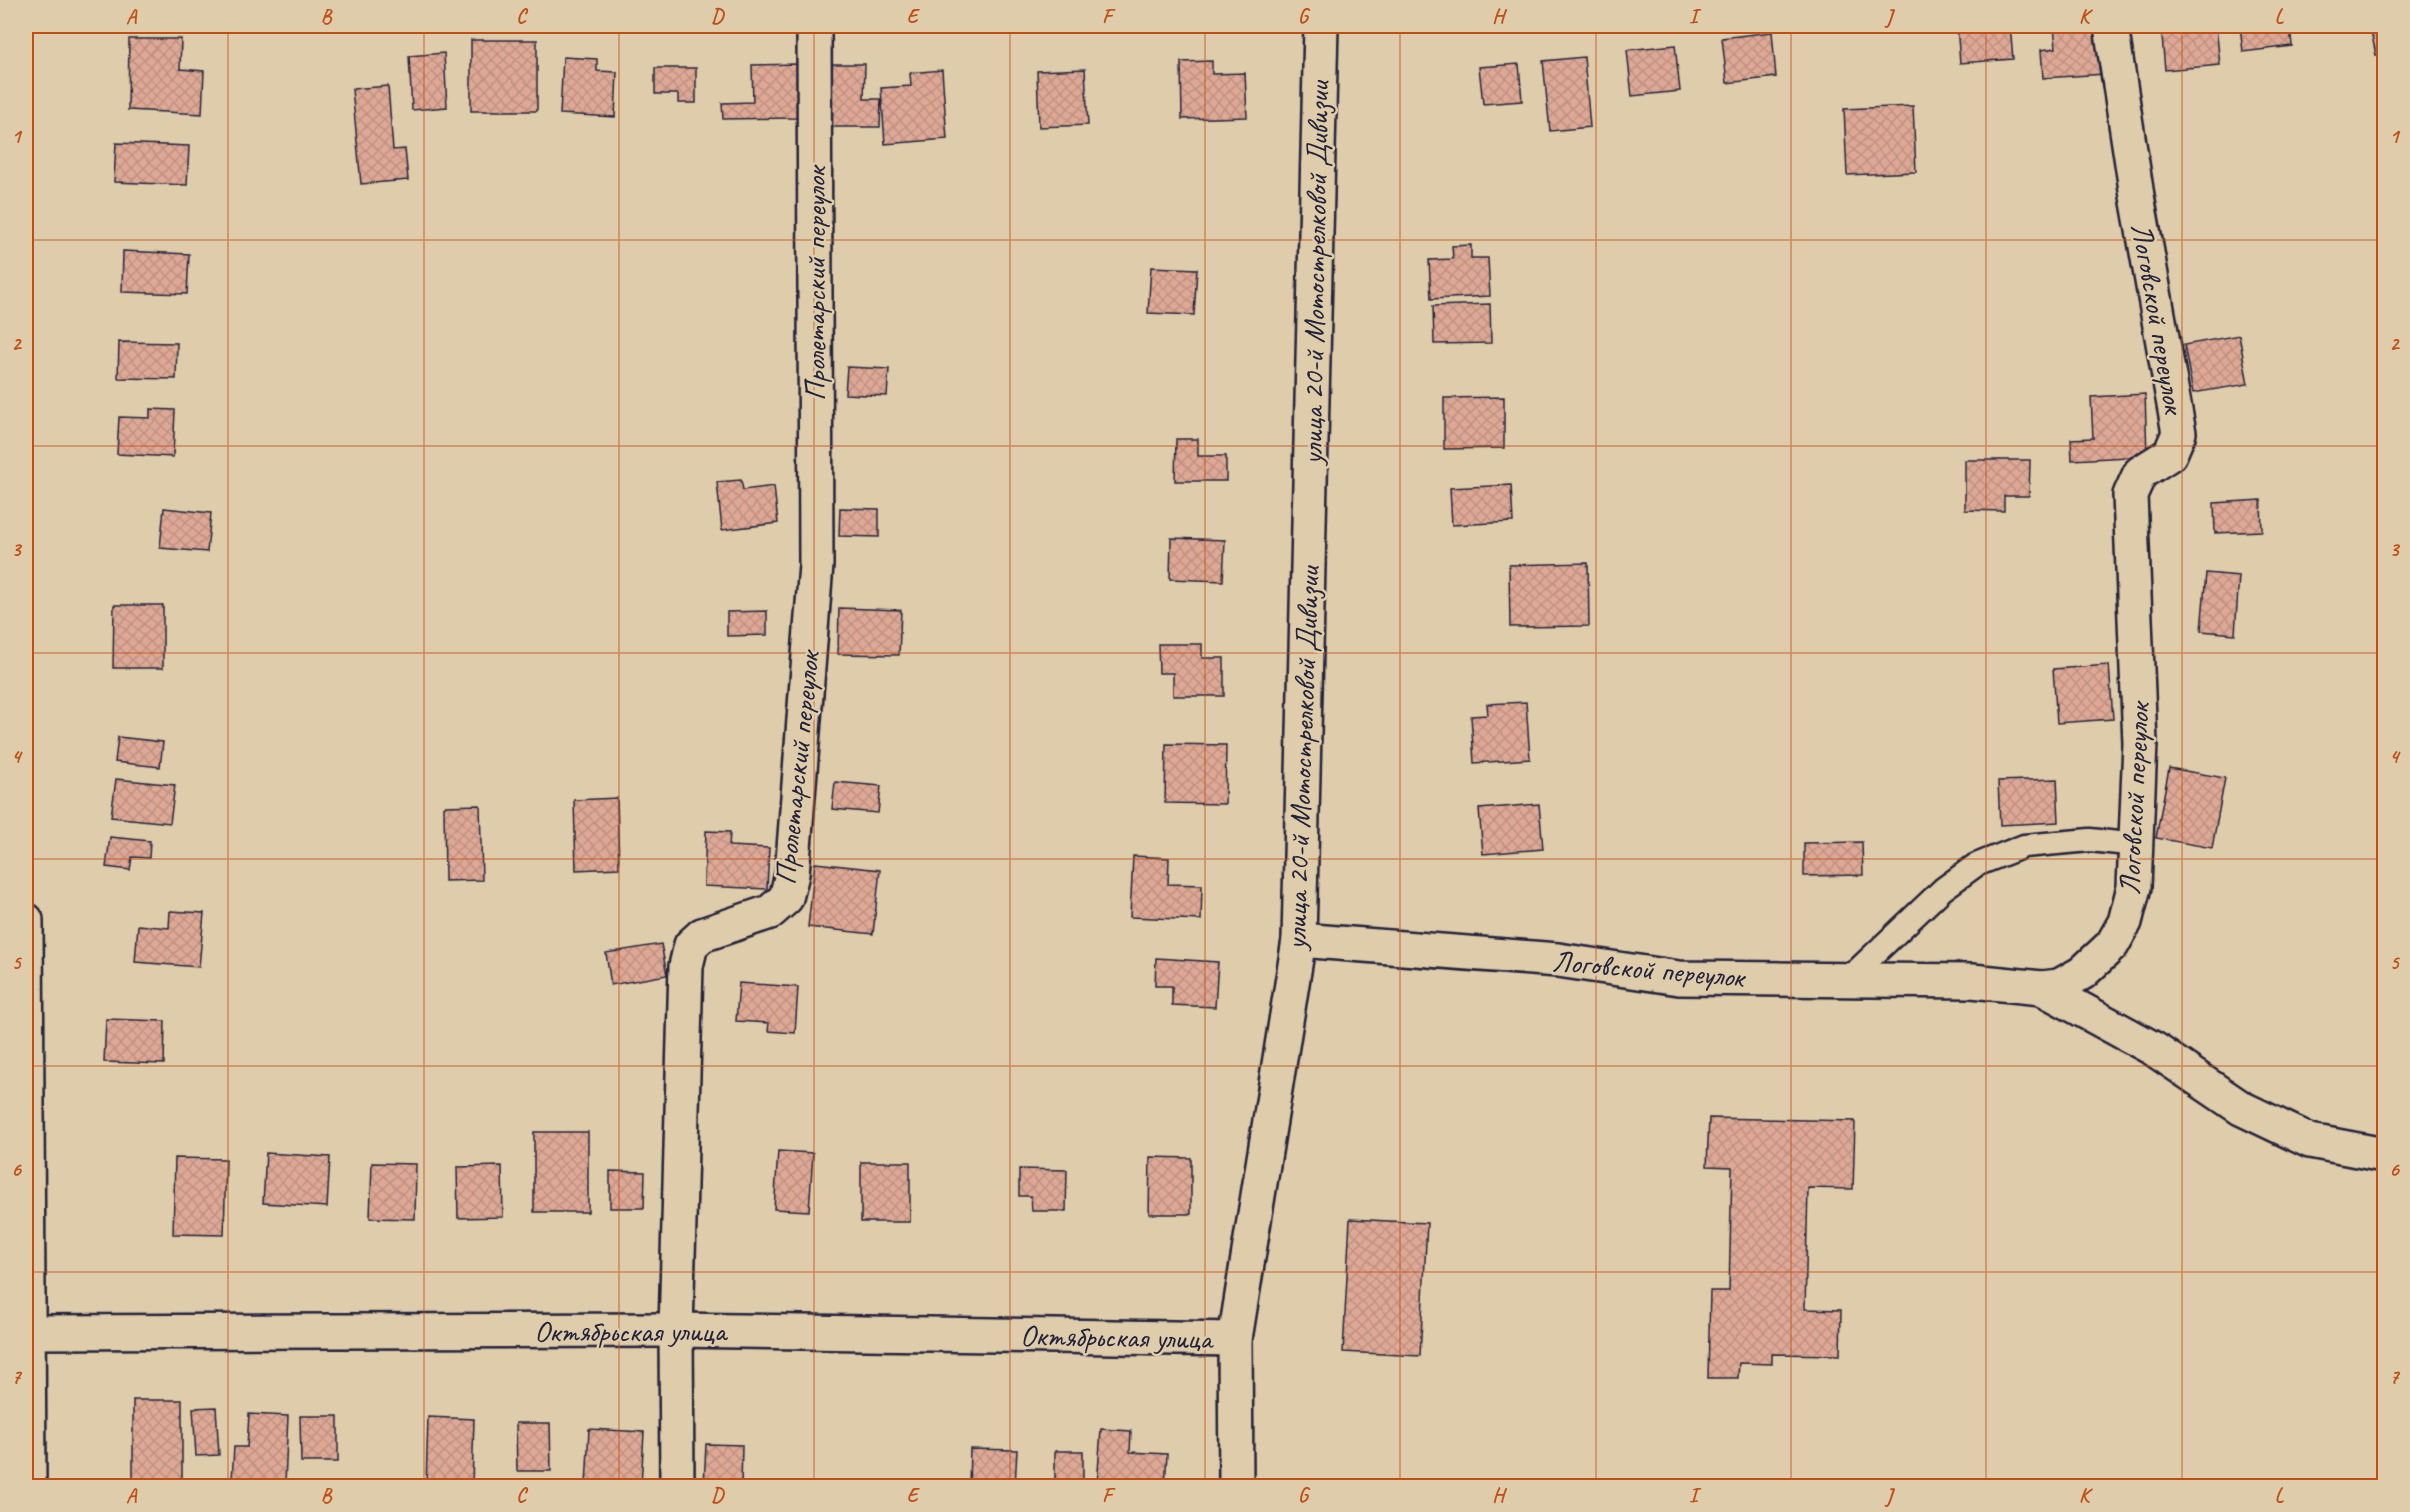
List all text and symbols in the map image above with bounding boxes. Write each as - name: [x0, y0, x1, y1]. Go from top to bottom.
- text: A: [126, 4, 138, 29]
- text: B: [321, 4, 333, 29]
- text: C: [516, 4, 528, 29]
- text: D: [711, 4, 725, 29]
- text: E: [907, 4, 921, 29]
- text: F: [1102, 4, 1116, 29]
- text: G: [1298, 4, 1311, 29]
- text: H: [1492, 4, 1507, 29]
- text: I: [1689, 4, 1702, 29]
- text: J: [1884, 4, 1896, 29]
- text: K: [2079, 4, 2093, 29]
- text: L: [2275, 4, 2285, 29]
- street label: улица 20-й Мотострелковой Дивизии: [1293, 79, 1337, 467]
- text: 1: [12, 124, 23, 149]
- text: 1: [2390, 124, 2401, 149]
- street label: Пролетарский переулок: [796, 164, 834, 401]
- street label: Логовской переулок: [2123, 220, 2194, 419]
- text: 2: [12, 331, 23, 356]
- text: 2: [2390, 331, 2401, 356]
- text: 3: [12, 537, 23, 562]
- text: 3: [2390, 537, 2401, 562]
- street label: улица 20-й Мотострелковой Дивизии: [1276, 564, 1328, 952]
- street label: Пролетарский переулок: [766, 647, 828, 886]
- street label: Логовской переулок: [2110, 699, 2158, 896]
- text: 4: [12, 744, 24, 769]
- text: 4: [2390, 744, 2402, 769]
- street label: Логовской переулок: [1551, 942, 1748, 997]
- text: 5: [12, 950, 23, 975]
- text: 5: [2390, 950, 2401, 975]
- text: 6: [11, 1157, 22, 1182]
- text: 6: [2389, 1157, 2400, 1182]
- street label: Октябрьская улица: [534, 1312, 729, 1350]
- street label: Октябрьская улица: [1020, 1316, 1215, 1358]
- text: 7: [12, 1364, 23, 1389]
- text: 7: [2390, 1364, 2401, 1389]
- text: A: [126, 1483, 138, 1508]
- text: B: [321, 1483, 333, 1508]
- text: C: [516, 1483, 528, 1508]
- text: D: [711, 1483, 725, 1508]
- text: E: [907, 1483, 921, 1508]
- text: F: [1102, 1483, 1116, 1508]
- text: G: [1298, 1483, 1311, 1508]
- text: H: [1492, 1483, 1507, 1508]
- text: I: [1689, 1483, 1702, 1508]
- text: J: [1884, 1483, 1896, 1508]
- text: K: [2079, 1483, 2093, 1508]
- text: L: [2275, 1483, 2285, 1508]

